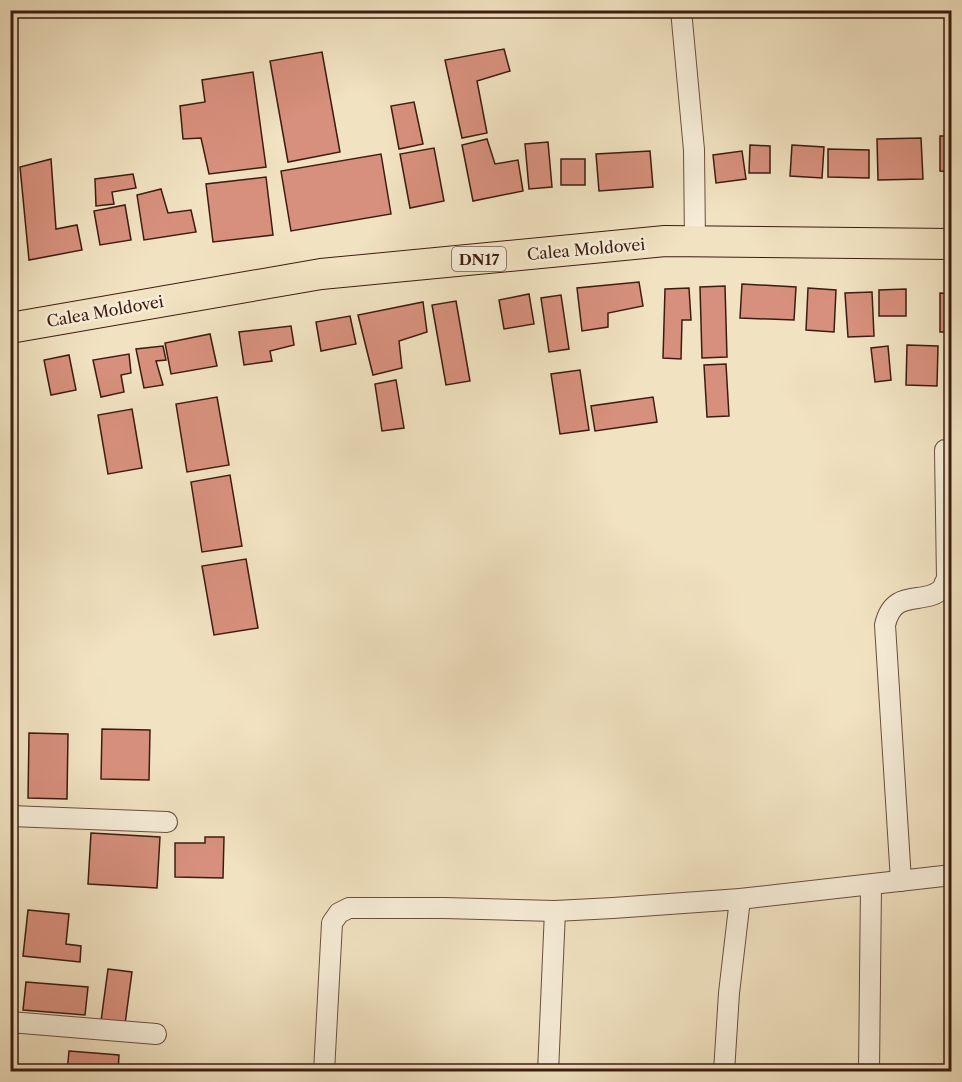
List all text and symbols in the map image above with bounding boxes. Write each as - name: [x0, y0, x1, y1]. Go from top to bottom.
- street label: Calea Moldovei: [526, 234, 646, 264]
- road number: DN17: [452, 247, 506, 271]
- street label: Calea Moldovei: [45, 291, 165, 331]

